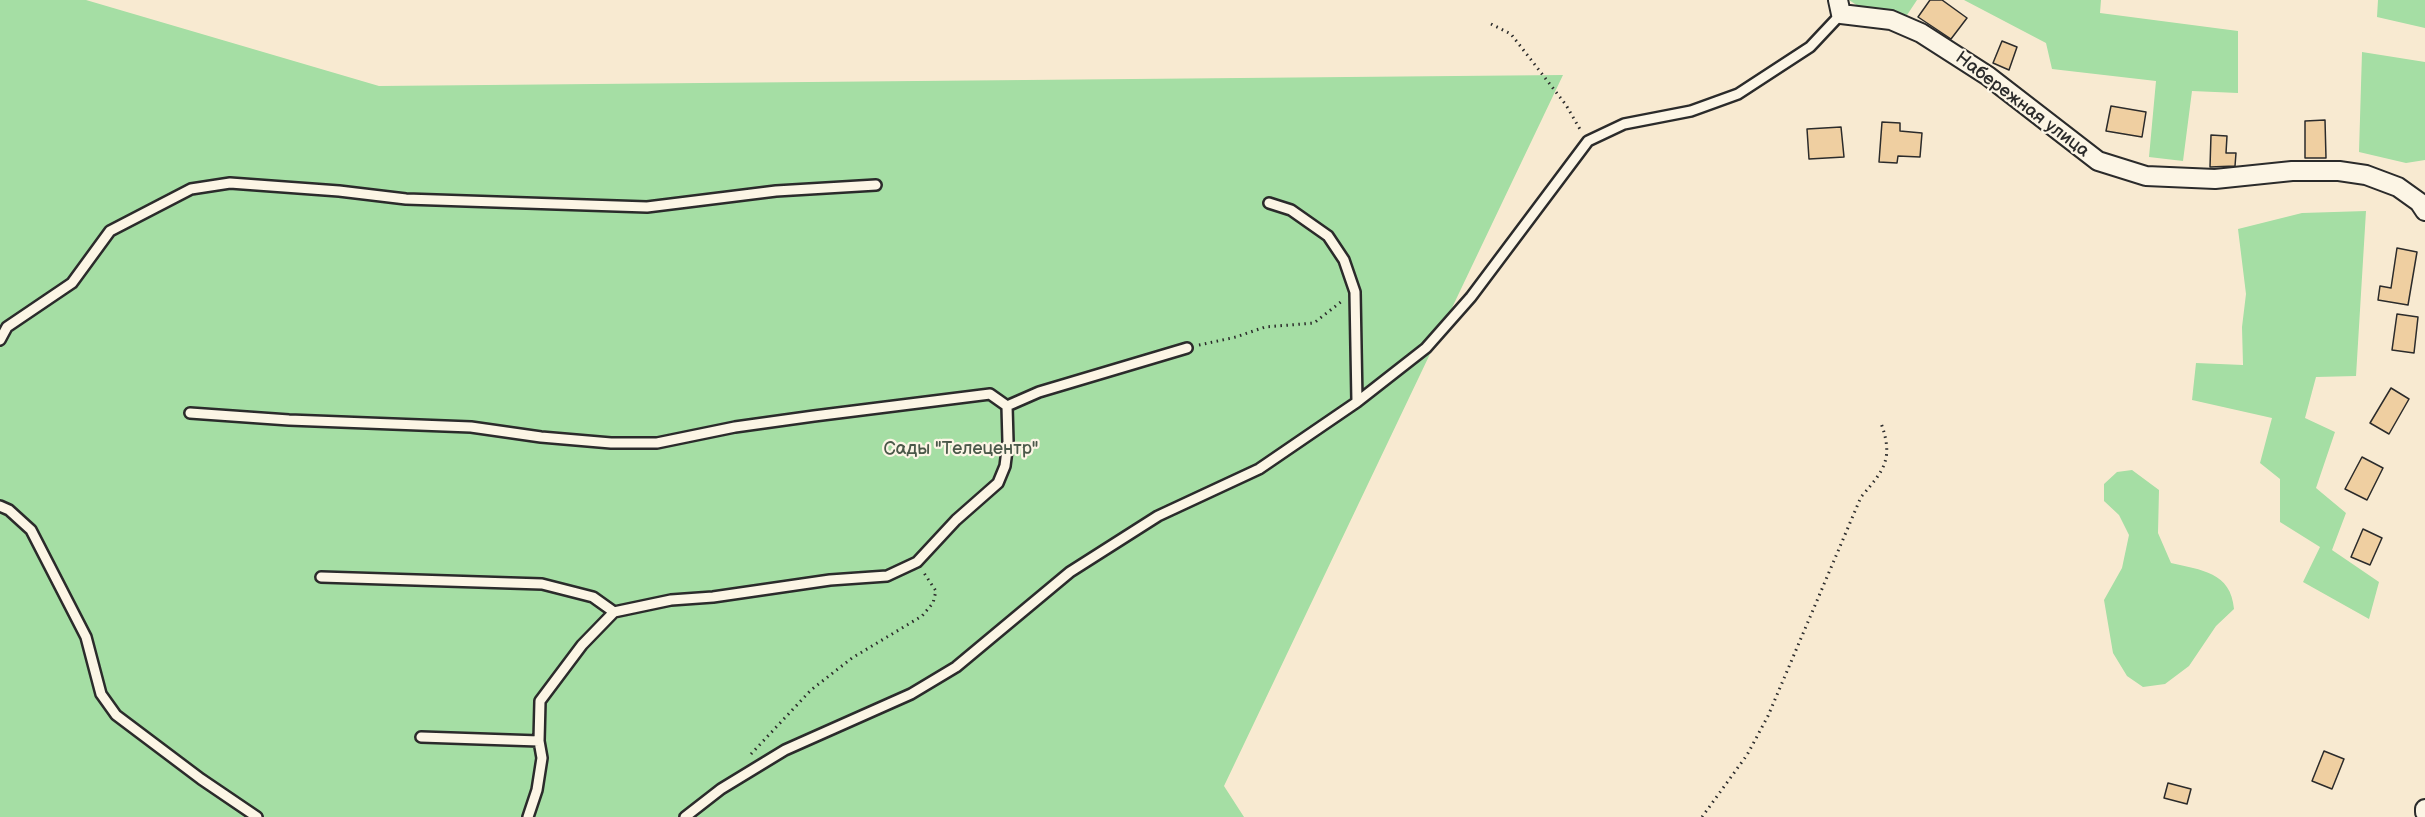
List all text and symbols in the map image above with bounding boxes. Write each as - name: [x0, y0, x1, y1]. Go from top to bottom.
- street label: Набережная улица: [1951, 48, 2093, 162]
- park label: Сады "Телецентр": [883, 438, 1039, 460]

